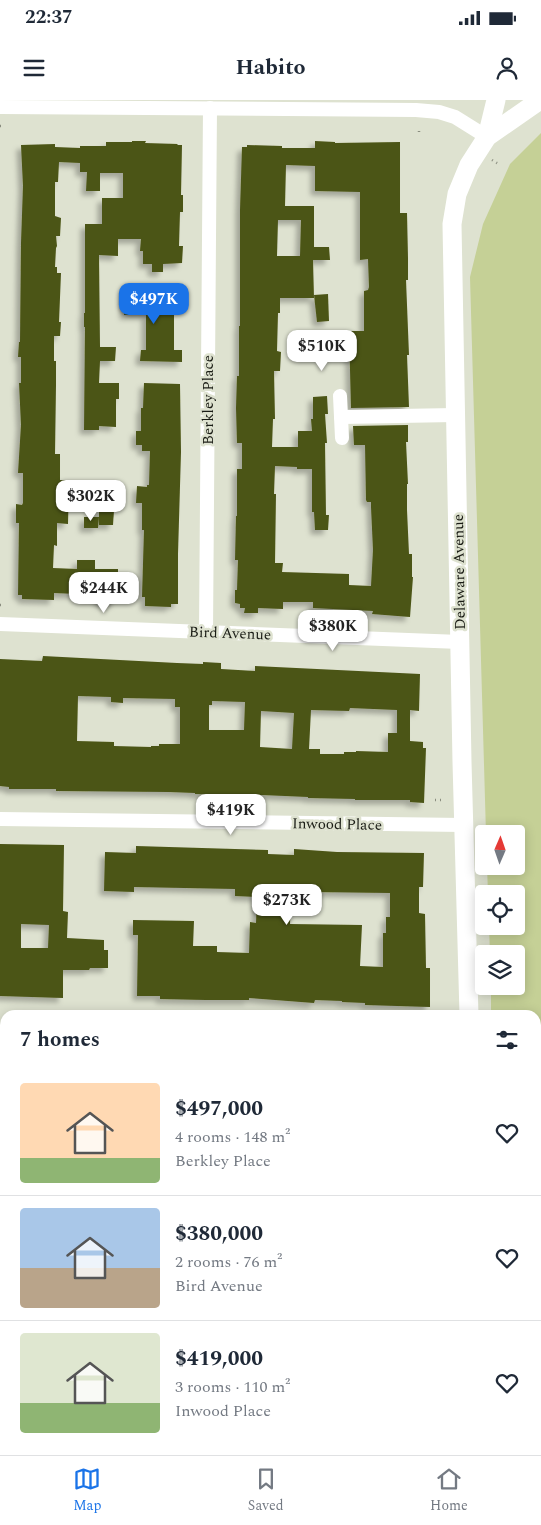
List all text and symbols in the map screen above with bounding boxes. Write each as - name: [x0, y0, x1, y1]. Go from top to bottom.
- text: 22:37: [25, 3, 73, 32]
- text: Habito: [235, 51, 306, 84]
- icon: menu: [20, 54, 48, 82]
- icon: person: [493, 54, 521, 82]
- pin: $497K: [119, 282, 189, 325]
- text: $497K: [130, 287, 178, 311]
- pin: $510K: [287, 330, 357, 372]
- text: $510K: [298, 334, 346, 358]
- street label: Berkley Place: [197, 355, 220, 445]
- pin: $302K: [56, 480, 126, 522]
- text: $302K: [67, 484, 115, 508]
- street label: Delaware Avenue: [447, 514, 472, 630]
- pin: $244K: [69, 572, 139, 614]
- text: $244K: [80, 576, 128, 600]
- pin: $380K: [298, 610, 368, 652]
- text: $380K: [309, 614, 357, 638]
- street label: Bird Avenue: [189, 621, 271, 646]
- pin: $419K: [196, 794, 266, 836]
- text: $419K: [207, 798, 255, 822]
- street label: Inwood Place: [292, 812, 382, 837]
- north arrow: [475, 825, 525, 875]
- map controls: [475, 825, 525, 995]
- pin: $273K: [252, 884, 322, 926]
- button: locate: [475, 885, 525, 935]
- text: $273K: [263, 888, 311, 912]
- button: layers: [475, 945, 525, 995]
- text: 7 homes: [20, 1024, 100, 1056]
- icon: filters: [493, 1026, 521, 1054]
- text: $497,000: [175, 1093, 263, 1125]
- icon: home: [60, 1103, 120, 1163]
- icon: heart: [493, 1119, 521, 1147]
- text: 4 rooms · 148 m²: [175, 1125, 290, 1149]
- text: Berkley Place: [175, 1149, 271, 1173]
- text: $380,000: [175, 1218, 263, 1250]
- icon: home: [60, 1228, 120, 1288]
- icon: heart: [493, 1244, 521, 1272]
- text: 2 rooms · 76 m²: [175, 1250, 282, 1274]
- text: Bird Avenue: [175, 1274, 263, 1298]
- text: $419,000: [175, 1343, 263, 1375]
- icon: home: [60, 1353, 120, 1413]
- icon: heart: [493, 1369, 521, 1397]
- text: 3 rooms · 110 m²: [175, 1375, 290, 1399]
- text: Inwood Place: [175, 1399, 271, 1423]
- tab: Map: [73, 1465, 101, 1516]
- tab: Saved: [248, 1465, 284, 1516]
- tab: Home: [430, 1465, 468, 1516]

